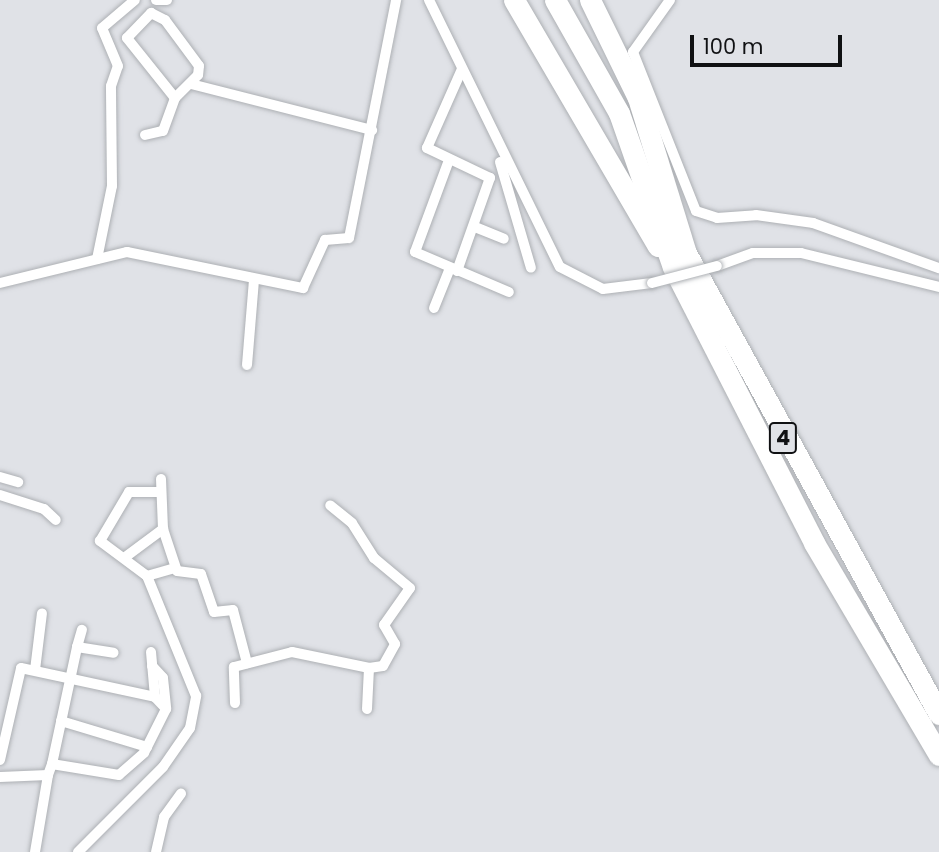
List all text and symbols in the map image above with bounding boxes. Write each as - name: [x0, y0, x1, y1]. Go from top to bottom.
- scale bar: [694, 21, 846, 65]
- text: 100 m: [703, 32, 763, 61]
- road number: 4: [767, 420, 799, 456]

